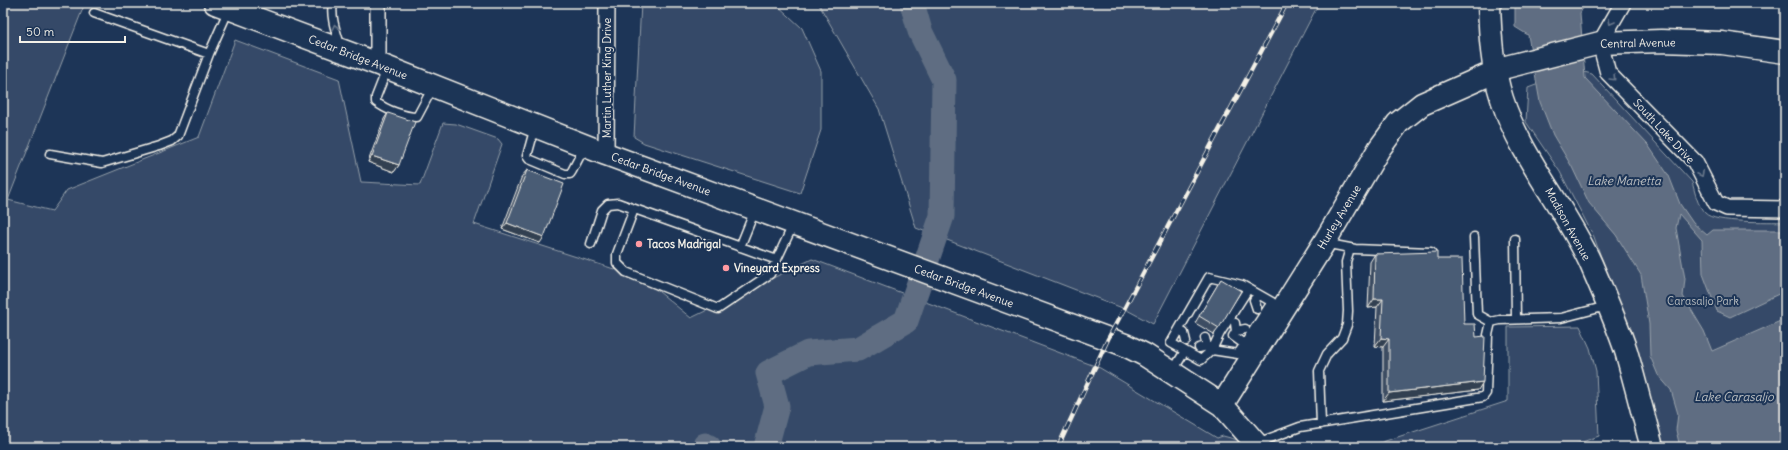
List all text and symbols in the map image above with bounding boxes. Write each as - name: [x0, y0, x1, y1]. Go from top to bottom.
- scale bar: [20, 18, 125, 44]
- street label: Martin Luther King Drive: [600, 18, 614, 138]
- one-way arrow: [1608, 18, 1615, 25]
- text: 50 m: [26, 24, 55, 39]
- one-way arrow: [332, 24, 340, 30]
- street label: Cedar Bridge Avenue: [307, 32, 410, 82]
- street label: Central Avenue: [1600, 35, 1676, 51]
- one-way arrow: [1609, 73, 1616, 81]
- street label: South Lake Drive: [1630, 96, 1698, 166]
- street label: Cedar Bridge Avenue: [609, 149, 713, 199]
- one-way arrow: [1696, 170, 1703, 177]
- water label: Lake Manetta: [1587, 173, 1662, 188]
- street label: Hurley Avenue: [1314, 182, 1364, 252]
- street label: Madison Avenue: [1542, 185, 1594, 263]
- place label: Tacos Madrigal: [647, 237, 721, 252]
- marker: Tacos Madrigal: [634, 239, 644, 249]
- place label: Vineyard Express: [734, 261, 820, 276]
- street label: Cedar Bridge Avenue: [912, 261, 1016, 311]
- marker: Vineyard Express: [721, 263, 731, 273]
- park label: Carasaljo Park: [1667, 294, 1739, 308]
- water label: Lake Carasaljo: [1694, 389, 1775, 404]

